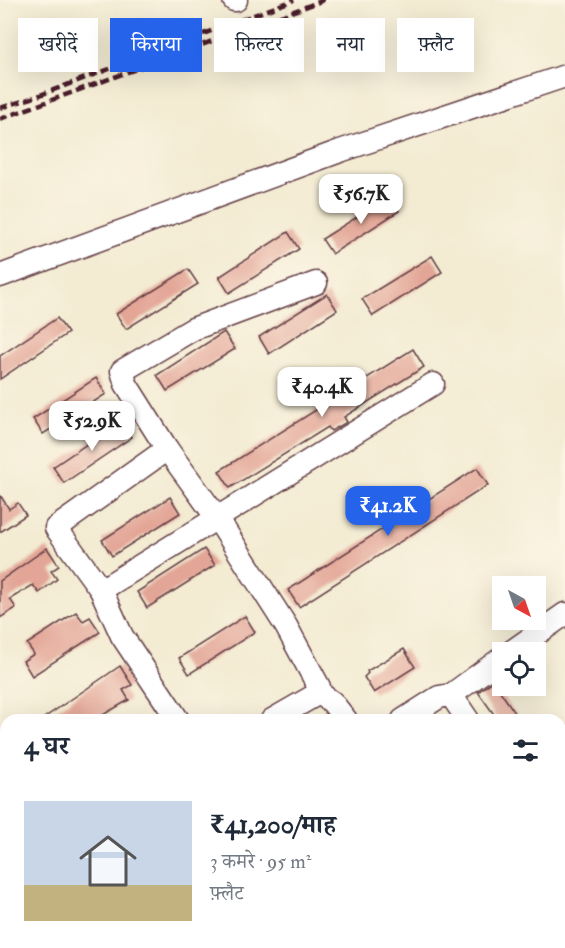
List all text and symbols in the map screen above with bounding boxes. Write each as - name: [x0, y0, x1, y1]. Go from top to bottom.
- chip: खरीदें: [18, 18, 98, 72]
- chip: किराया: [110, 18, 202, 72]
- chip: फ़िल्टर: [214, 18, 304, 72]
- chip: नया: [316, 18, 385, 72]
- chip: फ़्लैट: [397, 18, 474, 72]
- pin: ₹56.7K: [312, 174, 410, 225]
- text: ₹56.7K: [333, 181, 389, 206]
- pin: ₹40.4K: [273, 367, 371, 418]
- text: ₹40.4K: [291, 374, 353, 399]
- pin: ₹52.9K: [43, 401, 141, 452]
- text: ₹52.9K: [63, 408, 121, 433]
- pin: ₹41.2K: [339, 486, 437, 537]
- text: ₹41.2K: [359, 493, 417, 518]
- north arrow: [492, 576, 546, 630]
- map controls: [492, 576, 546, 696]
- button: locate: [492, 642, 546, 696]
- text: 4 घर: [24, 730, 69, 762]
- icon: filters: [509, 734, 542, 767]
- text: ₹41,200/माह: [210, 809, 336, 841]
- icon: home: [72, 825, 144, 897]
- text: 3 कमरे · 95 m²: [210, 849, 311, 874]
- text: फ़्लैट: [210, 881, 243, 906]

